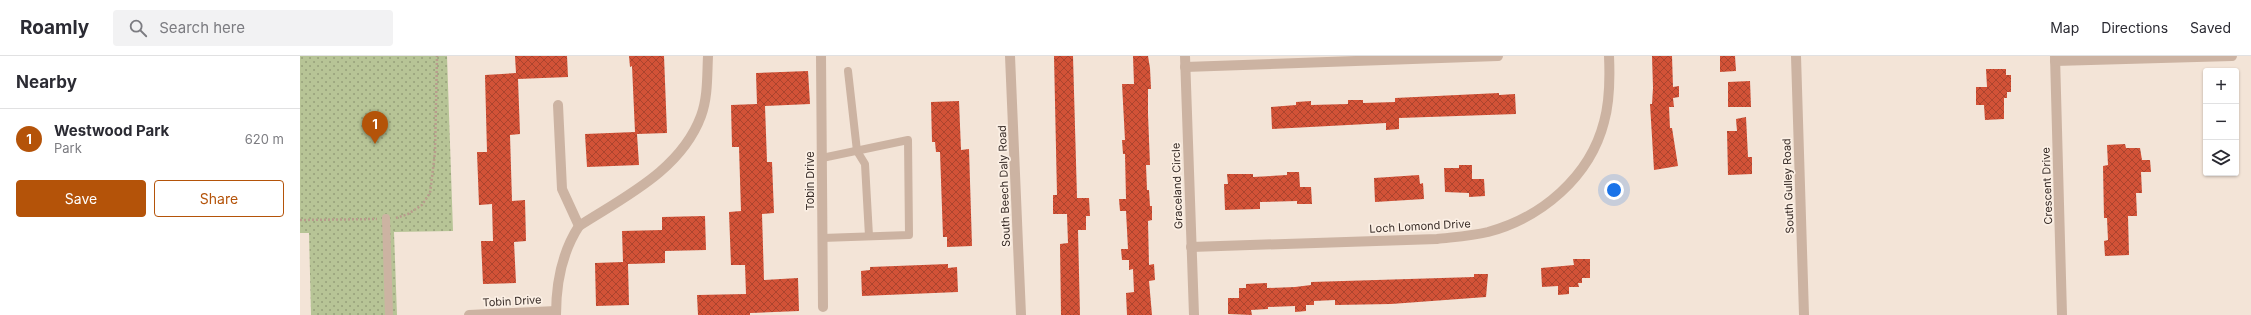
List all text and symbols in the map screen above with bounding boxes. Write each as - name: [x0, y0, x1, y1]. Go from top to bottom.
- search box: [113, 10, 393, 46]
- text: Roamly: [20, 16, 89, 39]
- icon: search: [127, 17, 149, 39]
- text: Search here: [159, 18, 245, 37]
- text: Map: [2050, 19, 2079, 36]
- text: Directions: [2101, 19, 2168, 36]
- text: Saved: [2190, 19, 2231, 36]
- map controls: [2203, 68, 2239, 176]
- button: +: [2203, 68, 2239, 104]
- text: Nearby: [16, 72, 77, 92]
- button: −: [2203, 104, 2239, 140]
- pin: 1: [362, 111, 388, 144]
- text: Westwood Park: [54, 121, 169, 140]
- street label: South Beech Daly Road: [995, 125, 1013, 247]
- text: 1: [26, 131, 32, 147]
- text: 620 m: [245, 131, 284, 147]
- street label: South Gulley Road: [1779, 138, 1797, 234]
- text: Park: [54, 140, 82, 156]
- button: layers: [2203, 140, 2239, 176]
- street label: Graceland Circle: [1168, 143, 1186, 229]
- street label: Crescent Drive: [2039, 147, 2055, 225]
- street label: Tobin Drive: [803, 151, 817, 211]
- button: Save: [16, 180, 146, 217]
- button: Share: [154, 180, 284, 217]
- your location: [1604, 180, 1624, 200]
- street label: Loch Lomond Drive: [1369, 216, 1471, 236]
- street label: Tobin Drive: [482, 292, 542, 310]

